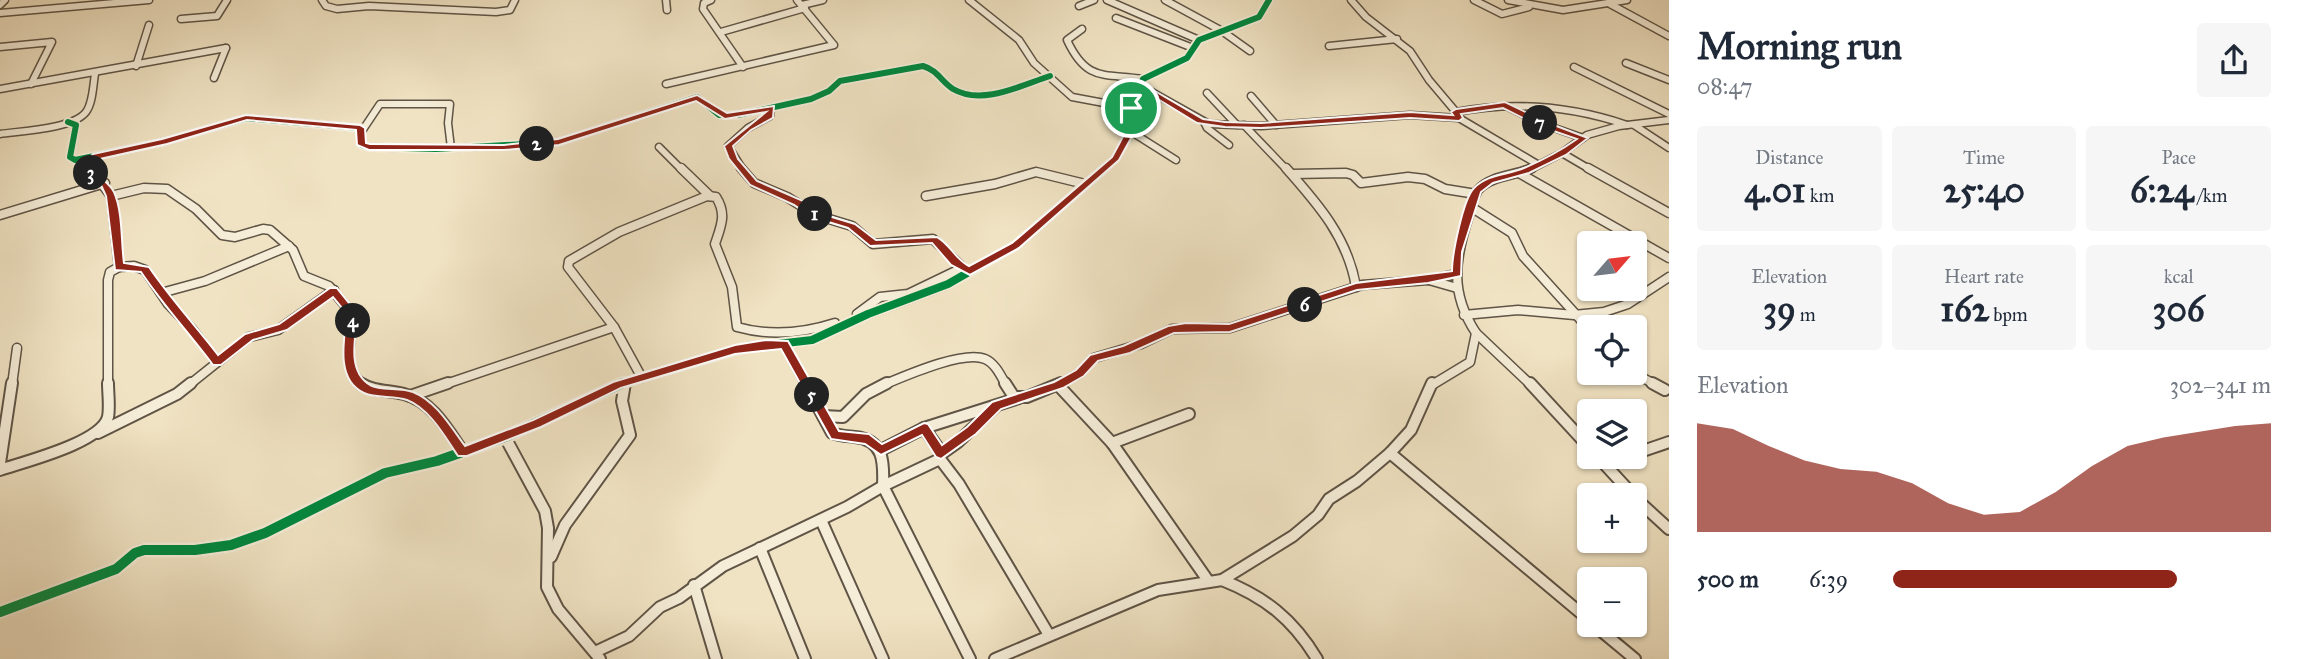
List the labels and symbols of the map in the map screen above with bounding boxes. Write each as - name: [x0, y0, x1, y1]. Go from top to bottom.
- pin: [1101, 78, 1161, 138]
- pin: 7: [1522, 106, 1558, 140]
- pin: 2: [520, 127, 554, 162]
- pin: 3: [74, 156, 108, 190]
- pin: 1: [798, 196, 832, 232]
- north arrow: [1577, 231, 1647, 301]
- pin: 6: [1288, 288, 1322, 322]
- pin: 4: [336, 304, 370, 338]
- pin: 5: [794, 378, 830, 412]

